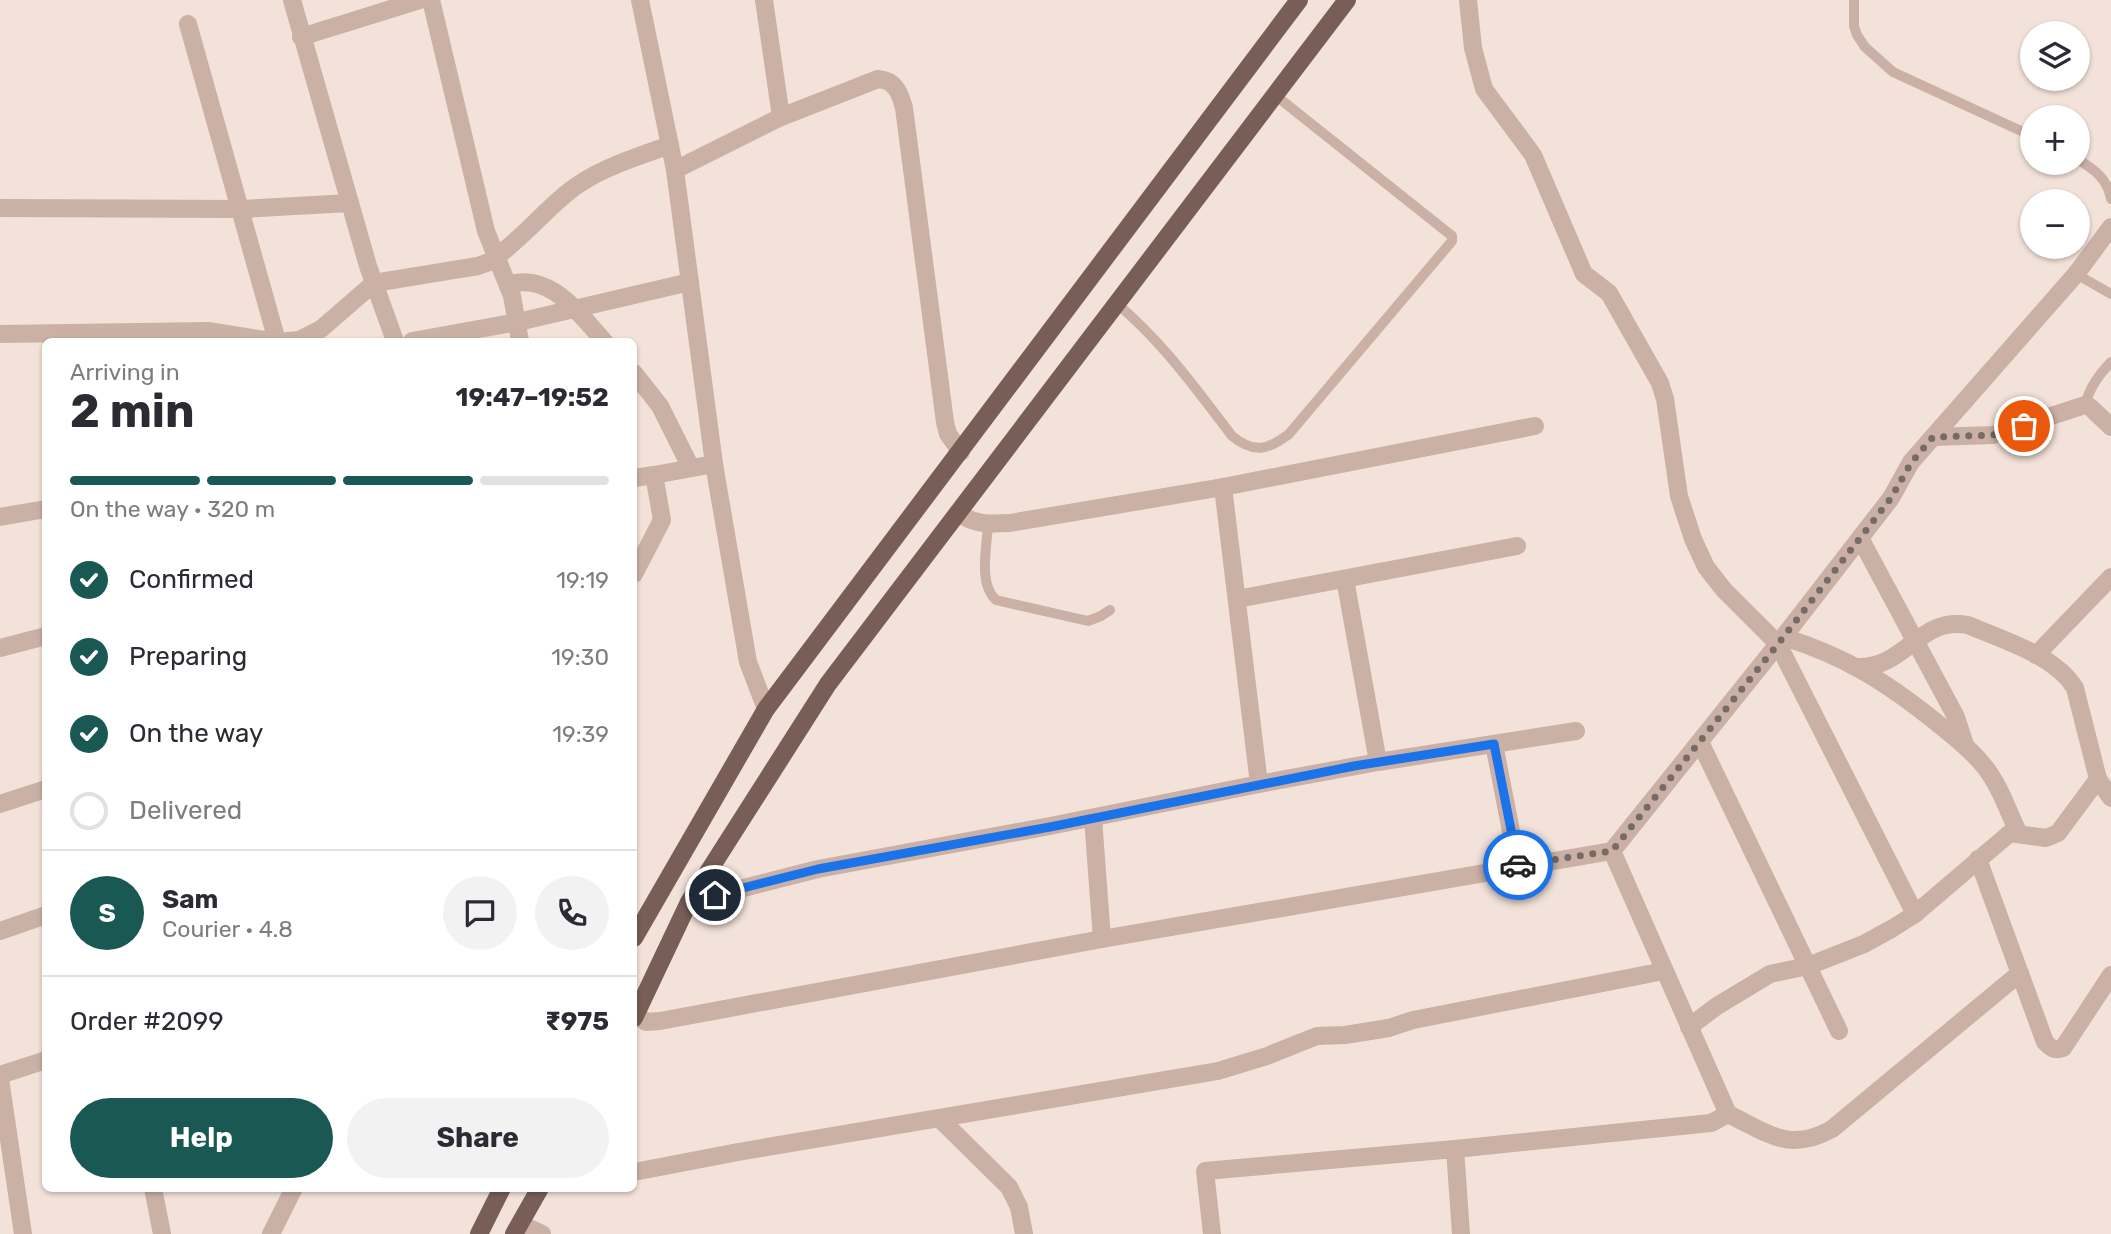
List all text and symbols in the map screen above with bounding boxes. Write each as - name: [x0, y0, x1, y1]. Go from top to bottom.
- map controls: [2020, 21, 2090, 259]
- button: layers: [2020, 21, 2090, 91]
- button: +: [2020, 105, 2090, 175]
- button: −: [2020, 189, 2090, 259]
- text: Arriving in: [70, 358, 180, 386]
- text: 19:47–19:52: [456, 382, 609, 413]
- text: 2 min: [70, 384, 195, 439]
- pin: [1994, 396, 2054, 456]
- icon: bag: [2005, 407, 2043, 445]
- text: On the way · 320 m: [70, 495, 275, 523]
- icon: check: [70, 561, 108, 599]
- text: Confirmed: [129, 564, 254, 595]
- text: 19:19: [556, 566, 609, 594]
- icon: check: [70, 638, 108, 676]
- text: Preparing: [129, 641, 247, 672]
- text: 19:30: [551, 643, 609, 671]
- icon: check: [70, 715, 108, 753]
- text: On the way: [129, 718, 263, 749]
- text: 19:39: [552, 720, 609, 748]
- text: Delivered: [129, 795, 242, 826]
- courier: [1483, 830, 1553, 900]
- icon: car: [1499, 846, 1537, 884]
- pin: [685, 865, 745, 925]
- button: chat: [443, 876, 517, 950]
- button: phone: [535, 876, 609, 950]
- icon: home: [696, 876, 734, 914]
- text: Sam: [162, 884, 218, 915]
- text: S: [98, 898, 116, 929]
- text: Courier · 4.8: [162, 915, 293, 943]
- text: Order #2099: [70, 1006, 224, 1037]
- text: ₹975: [545, 1006, 609, 1037]
- button: Help: [70, 1098, 333, 1178]
- button: Share: [347, 1098, 609, 1178]

